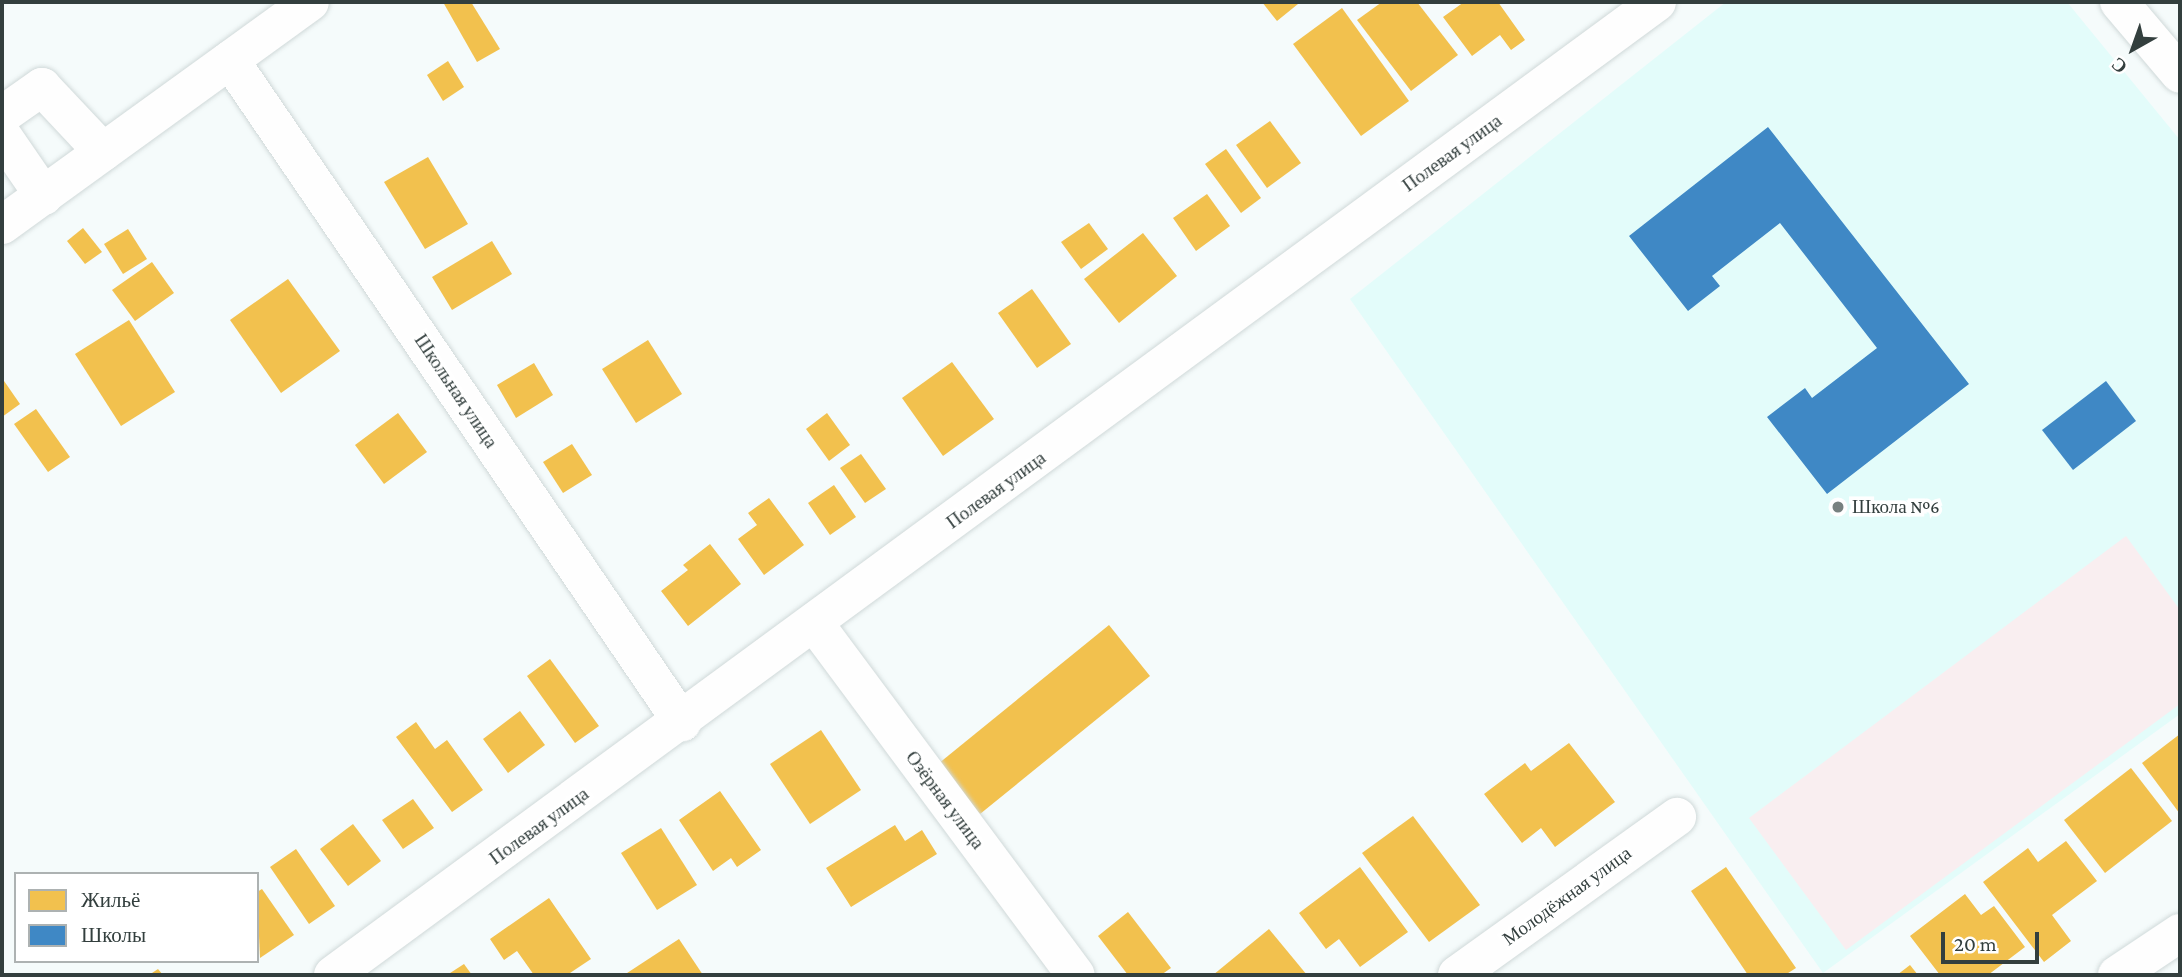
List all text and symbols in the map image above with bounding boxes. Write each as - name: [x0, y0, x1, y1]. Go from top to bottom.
- north arrow: [2098, 14, 2168, 84]
- text: С: [2107, 53, 2131, 78]
- street label: Полевая улица: [1398, 109, 1506, 197]
- street label: Школьная улица: [409, 330, 503, 452]
- street label: Полевая улица: [942, 446, 1050, 534]
- place label: Школа №6: [1852, 496, 1940, 518]
- marker: Школа №6: [1830, 499, 1846, 515]
- street label: Озёрная улица: [901, 746, 989, 854]
- street label: Полевая улица: [485, 782, 593, 870]
- street label: Молодёжная улица: [1498, 842, 1636, 950]
- legend: [14, 872, 259, 963]
- text: Жильё: [81, 888, 140, 912]
- scale bar: [1944, 918, 2042, 962]
- text: Школы: [81, 923, 146, 947]
- text: 20 m: [1954, 932, 1997, 956]

